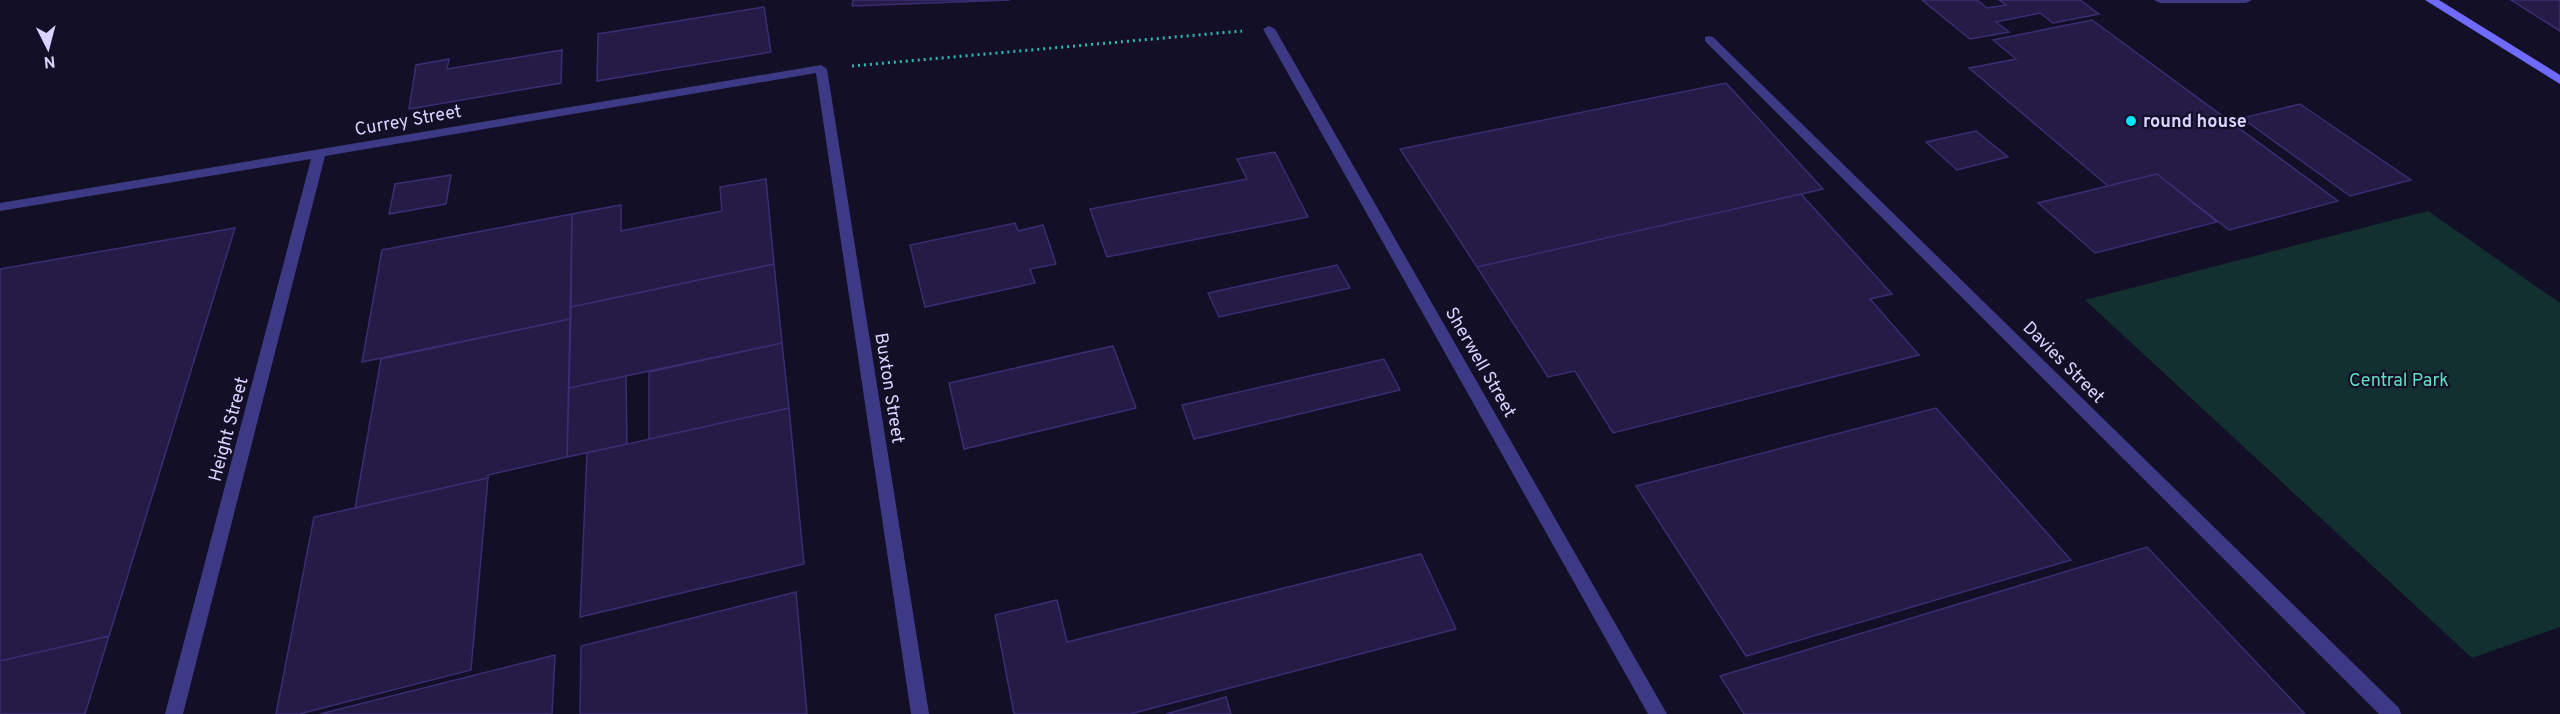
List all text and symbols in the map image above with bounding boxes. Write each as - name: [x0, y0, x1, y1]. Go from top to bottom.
- north arrow: [18, 18, 78, 78]
- text: N: [43, 50, 56, 71]
- street label: Currey Street: [353, 101, 463, 142]
- place label: round house: [2143, 111, 2247, 134]
- marker: round house: [2124, 114, 2138, 128]
- street label: Sherwell Street: [1439, 303, 1521, 422]
- street label: Davies Street: [2017, 317, 2109, 409]
- street label: Buxton Street: [868, 331, 909, 445]
- park label: Central Park: [2349, 370, 2449, 393]
- street label: Height Street: [204, 375, 254, 484]

